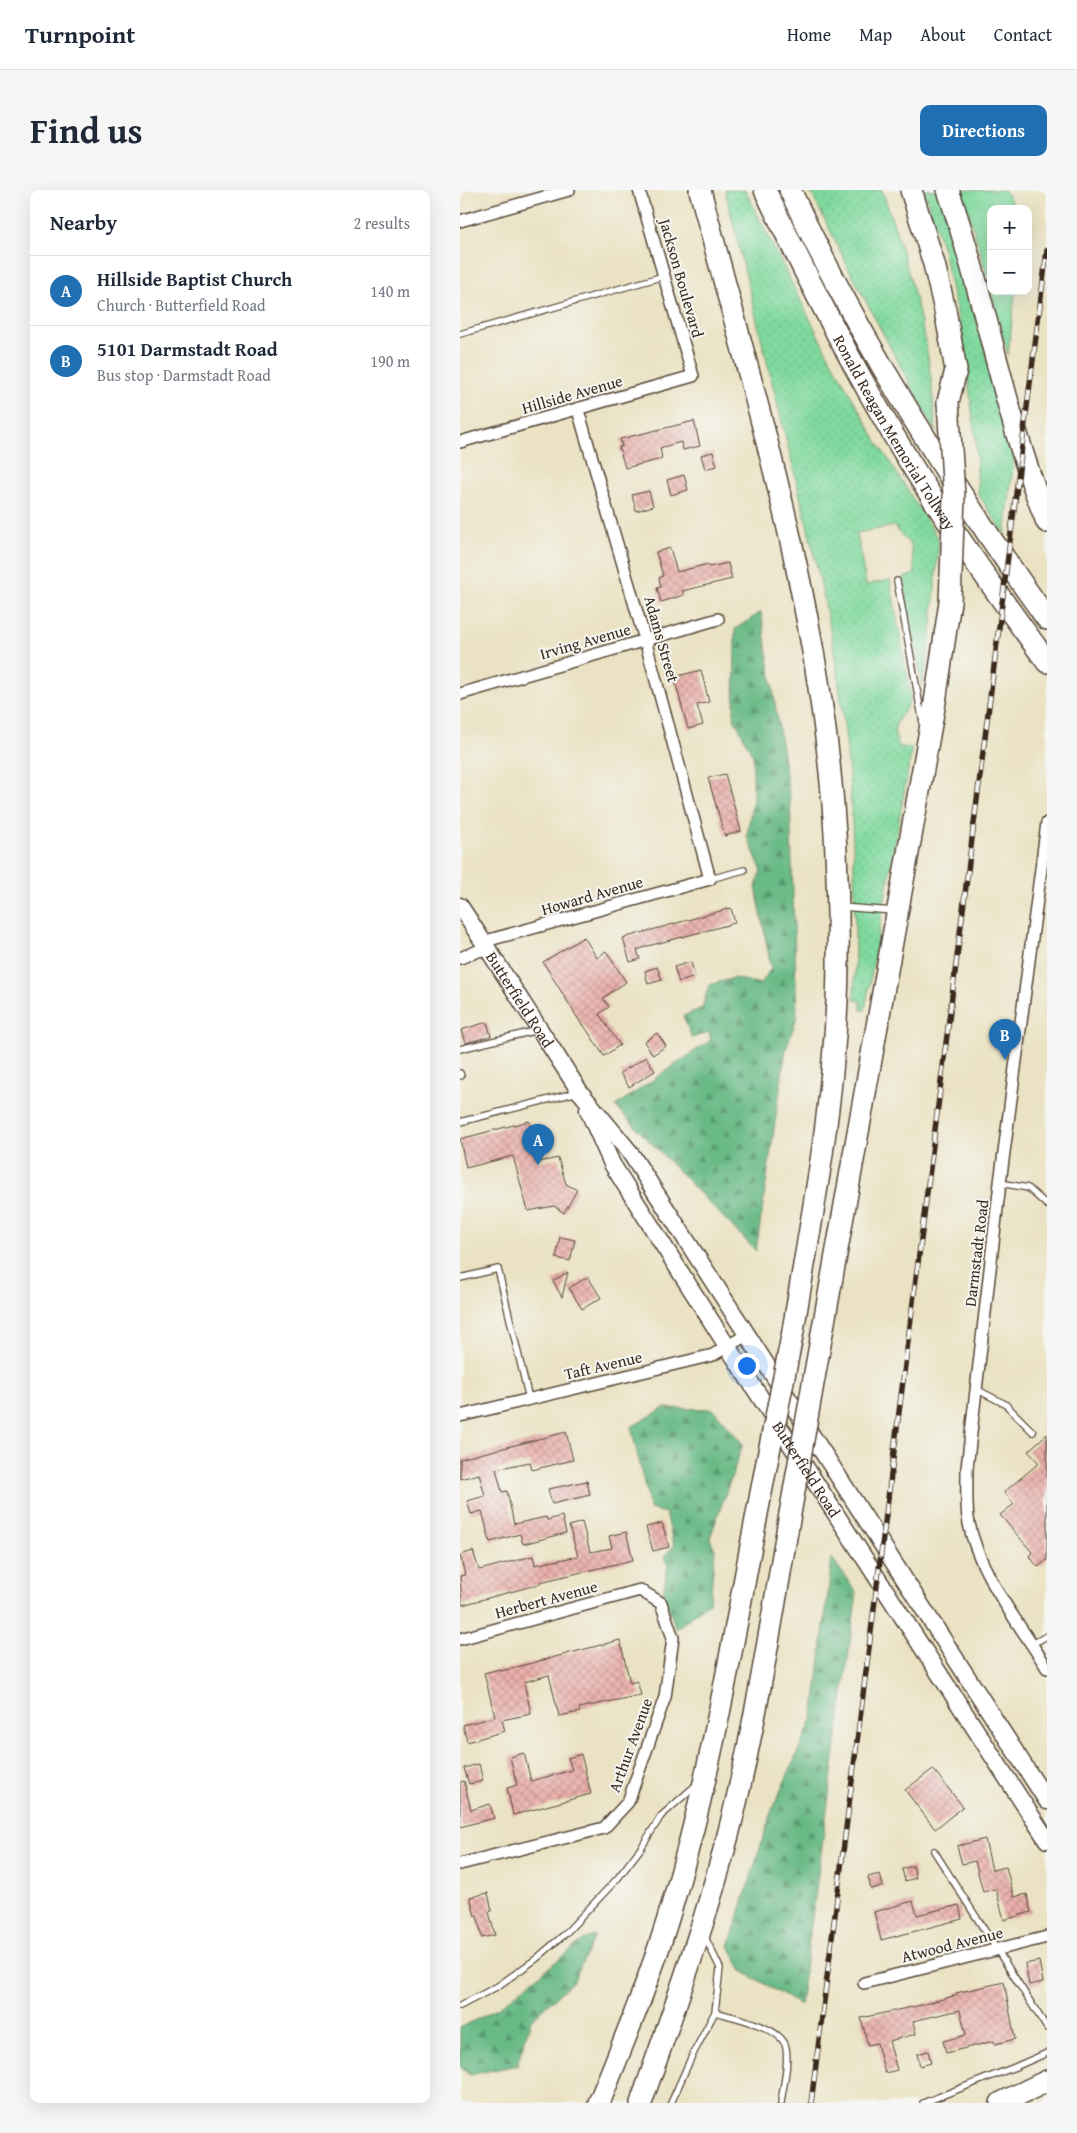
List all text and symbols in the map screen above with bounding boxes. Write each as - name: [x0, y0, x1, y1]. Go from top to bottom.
- text: Turnpoint: [25, 17, 135, 52]
- text: Home: [787, 21, 831, 48]
- text: Map: [859, 21, 892, 48]
- text: About: [920, 21, 966, 48]
- text: Contact: [994, 21, 1052, 48]
- text: Find us: [30, 105, 143, 156]
- button: Directions: [920, 105, 1047, 156]
- map controls: [987, 205, 1032, 295]
- button: +: [987, 205, 1032, 250]
- text: Nearby: [50, 207, 117, 238]
- text: 2 results: [353, 211, 410, 235]
- street label: Jackson Boulevard: [653, 214, 711, 341]
- button: −: [987, 250, 1032, 295]
- text: Hillside Baptist Church: [97, 265, 292, 293]
- text: A: [61, 279, 71, 303]
- text: 140 m: [370, 279, 410, 303]
- text: Church · Butterfield Road: [97, 293, 266, 317]
- street label: Ronald Reagan Memorial Tollway: [828, 330, 962, 535]
- text: 5101 Darmstadt Road: [97, 335, 278, 363]
- text: B: [61, 349, 71, 373]
- text: 190 m: [370, 349, 410, 373]
- text: Bus stop · Darmstadt Road: [97, 363, 271, 387]
- street label: Hillside Avenue: [519, 368, 625, 420]
- street label: Adams Street: [638, 593, 686, 686]
- street label: Irving Avenue: [537, 617, 633, 665]
- street label: Howard Avenue: [538, 869, 646, 921]
- street label: Butterfield Road: [480, 946, 560, 1053]
- pin: B: [989, 1019, 1021, 1060]
- pin: A: [522, 1124, 554, 1165]
- street label: Darmstadt Road: [958, 1198, 995, 1308]
- street label: Taft Avenue: [562, 1344, 644, 1386]
- your location: [734, 1353, 760, 1379]
- street label: Butterfield Road: [767, 1416, 847, 1522]
- street label: Herbert Avenue: [492, 1574, 600, 1624]
- street label: Arthur Avenue: [602, 1694, 658, 1796]
- street label: Atwood Avenue: [899, 1920, 1005, 1968]

